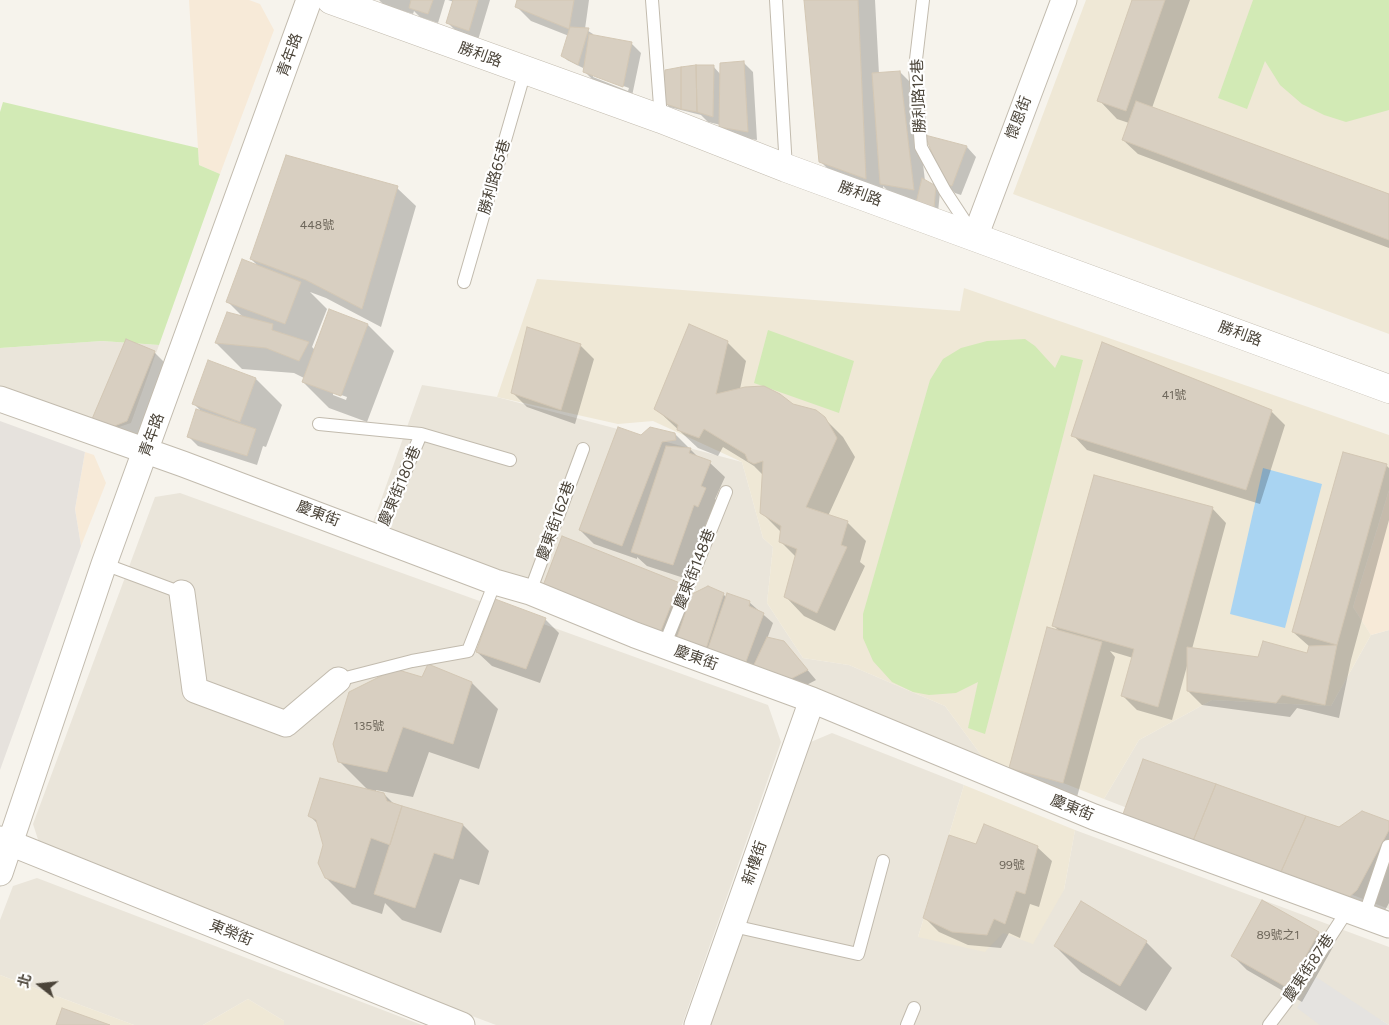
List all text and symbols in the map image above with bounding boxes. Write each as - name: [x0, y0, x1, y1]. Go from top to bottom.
- street label: 青年路: [274, 31, 306, 79]
- street label: 勝利路: [456, 39, 504, 71]
- street label: 勝利路12巷: [909, 58, 929, 134]
- street label: 懷恩街: [1003, 94, 1035, 142]
- street label: 勝利路65巷: [476, 137, 514, 217]
- street label: 勝利路: [836, 178, 884, 210]
- house number: 448號: [300, 218, 334, 232]
- street label: 勝利路: [1216, 318, 1264, 350]
- house number: 41號: [1162, 388, 1186, 402]
- street label: 青年路: [136, 411, 168, 459]
- street label: 慶東街180巷: [375, 443, 425, 529]
- street label: 慶東街162巷: [533, 479, 579, 563]
- street label: 慶東街: [294, 498, 342, 530]
- street label: 慶東街148巷: [671, 526, 719, 612]
- street label: 慶東街: [672, 642, 720, 674]
- house number: 135號: [354, 719, 384, 733]
- street label: 慶東街: [1048, 791, 1096, 825]
- street label: 新樓街: [739, 839, 771, 887]
- house number: 99號: [999, 858, 1025, 872]
- street label: 東榮街: [207, 916, 255, 950]
- house number: 89號之1: [1256, 928, 1300, 942]
- street label: 慶東街87巷: [1280, 931, 1338, 1005]
- north arrow: [15, 960, 65, 1010]
- text: 北: [15, 972, 35, 990]

